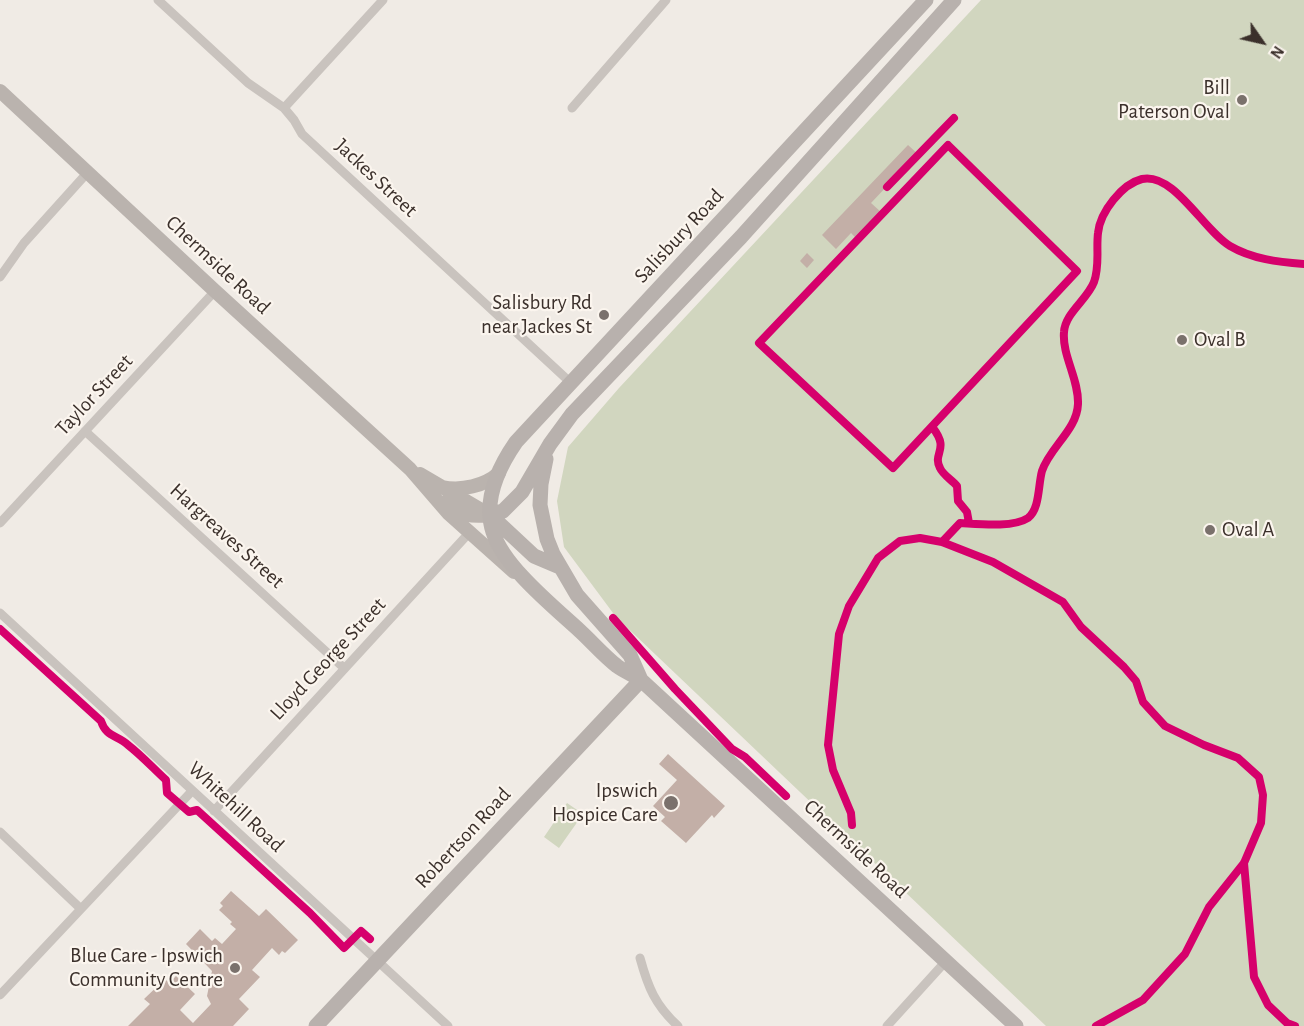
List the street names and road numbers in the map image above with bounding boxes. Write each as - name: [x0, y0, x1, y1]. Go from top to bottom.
- street label: Jackes Street: [330, 134, 422, 222]
- street label: Salisbury Road: [629, 184, 729, 288]
- street label: Chermside Road: [160, 210, 276, 320]
- street label: Taylor Street: [50, 349, 138, 441]
- street label: Hargreaves Street: [165, 478, 289, 594]
- street label: Lloyd George Street: [265, 592, 391, 726]
- street label: Whitehill Road: [183, 756, 289, 858]
- street label: Robertson Road: [410, 782, 516, 894]
- street label: Chermside Road: [798, 794, 914, 904]

